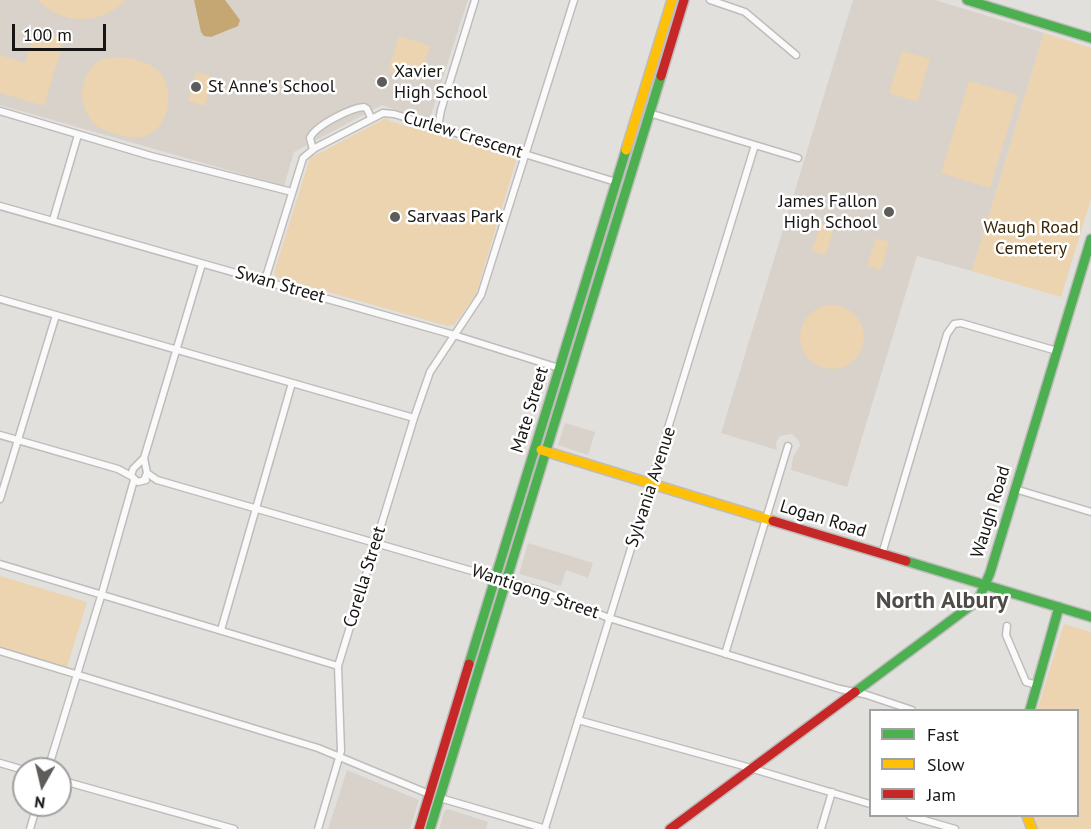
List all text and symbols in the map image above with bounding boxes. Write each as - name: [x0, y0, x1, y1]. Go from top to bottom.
- scale bar: [15, 12, 110, 50]
- text: 100 m: [23, 23, 72, 46]
- place label: Xavier High School: [394, 61, 487, 104]
- marker: Xavier High School: [375, 75, 389, 89]
- place label: St Anne's School: [208, 76, 335, 98]
- marker: St Anne's School: [189, 80, 203, 94]
- street label: Curlew Crescent: [401, 107, 525, 163]
- place label: James Fallon High School: [778, 191, 877, 234]
- marker: James Fallon High School: [882, 205, 896, 219]
- place label: Sarvaas Park: [407, 206, 504, 228]
- marker: Sarvaas Park: [388, 210, 402, 224]
- park label: Waugh Road Cemetery: [983, 217, 1079, 260]
- street label: Swan Street: [233, 262, 327, 308]
- street label: Mate Street: [507, 364, 553, 456]
- street label: Sylvania Avenue: [621, 424, 681, 550]
- street label: Waugh Road: [967, 463, 1015, 561]
- street label: Logan Road: [777, 496, 869, 542]
- street label: Corella Street: [339, 524, 391, 630]
- street label: Wantigong Street: [468, 560, 602, 624]
- district label: North Albury: [876, 587, 1008, 615]
- legend: [869, 709, 1079, 817]
- text: Fast: [927, 723, 959, 746]
- text: Slow: [927, 753, 965, 776]
- north arrow: [12, 757, 72, 817]
- text: Jam: [927, 783, 956, 806]
- text: N: [33, 792, 46, 813]

